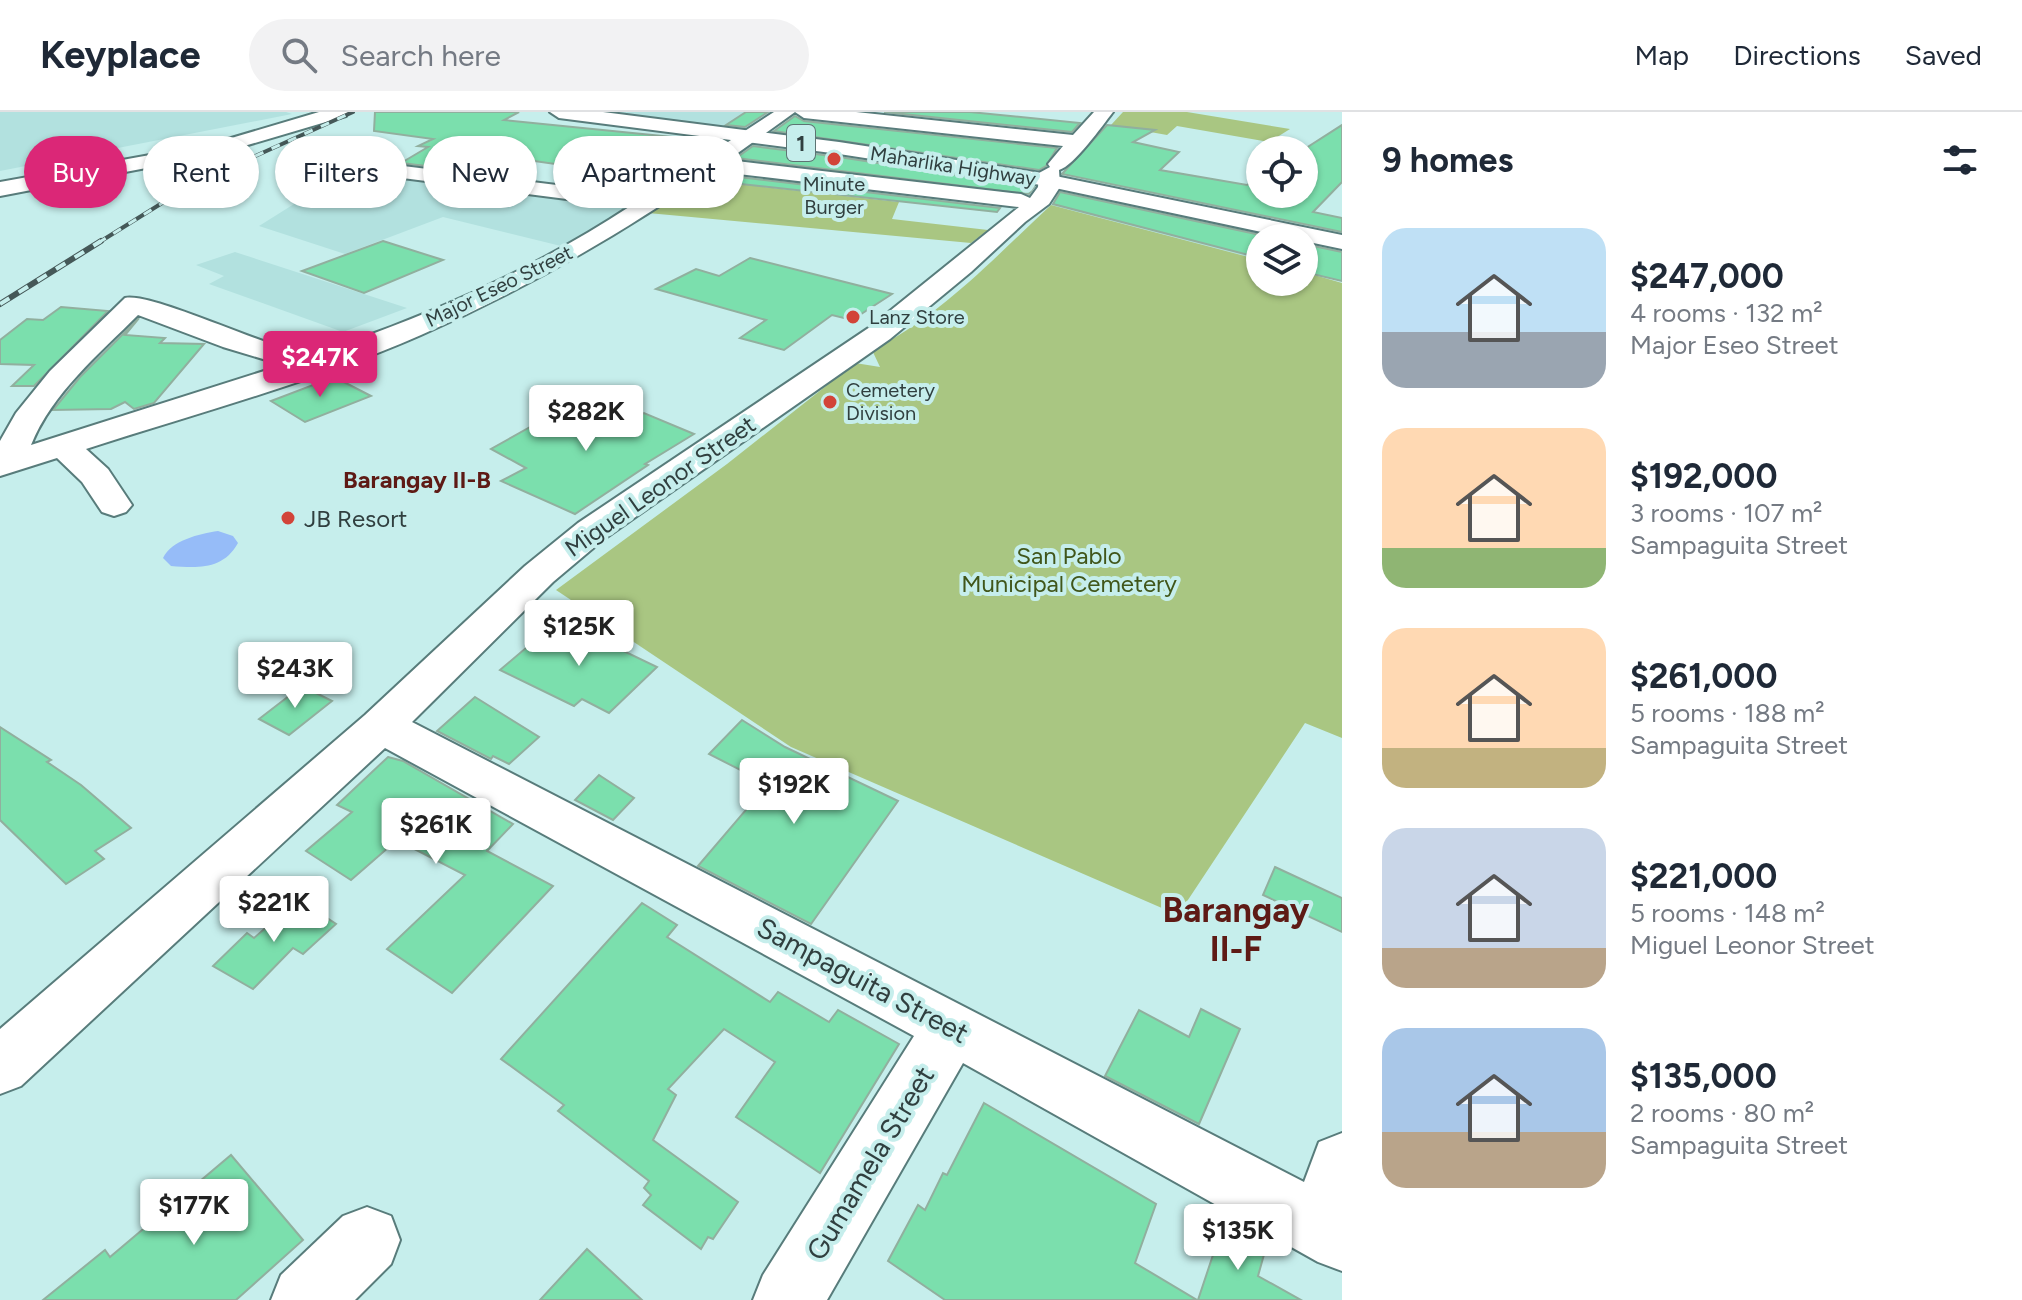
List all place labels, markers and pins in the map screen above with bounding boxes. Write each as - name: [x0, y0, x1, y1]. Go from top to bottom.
- marker: Minute Burger: [825, 150, 843, 168]
- place label: Minute Burger: [803, 172, 865, 219]
- place label: Lanz Store: [869, 305, 965, 329]
- marker: Lanz Store: [844, 308, 862, 326]
- pin: $247K: [264, 331, 376, 399]
- place label: Cemetery Division: [846, 378, 935, 425]
- pin: $282K: [530, 385, 642, 453]
- marker: Cemetery Division: [821, 393, 839, 411]
- place label: JB Resort: [304, 504, 407, 533]
- marker: JB Resort: [279, 509, 297, 527]
- pin: $125K: [523, 600, 635, 668]
- pin: $243K: [239, 642, 351, 710]
- pin: $192K: [738, 758, 850, 826]
- pin: $261K: [380, 798, 492, 866]
- pin: $221K: [218, 876, 330, 944]
- pin: $177K: [138, 1179, 250, 1247]
- pin: $135K: [1182, 1204, 1294, 1272]

